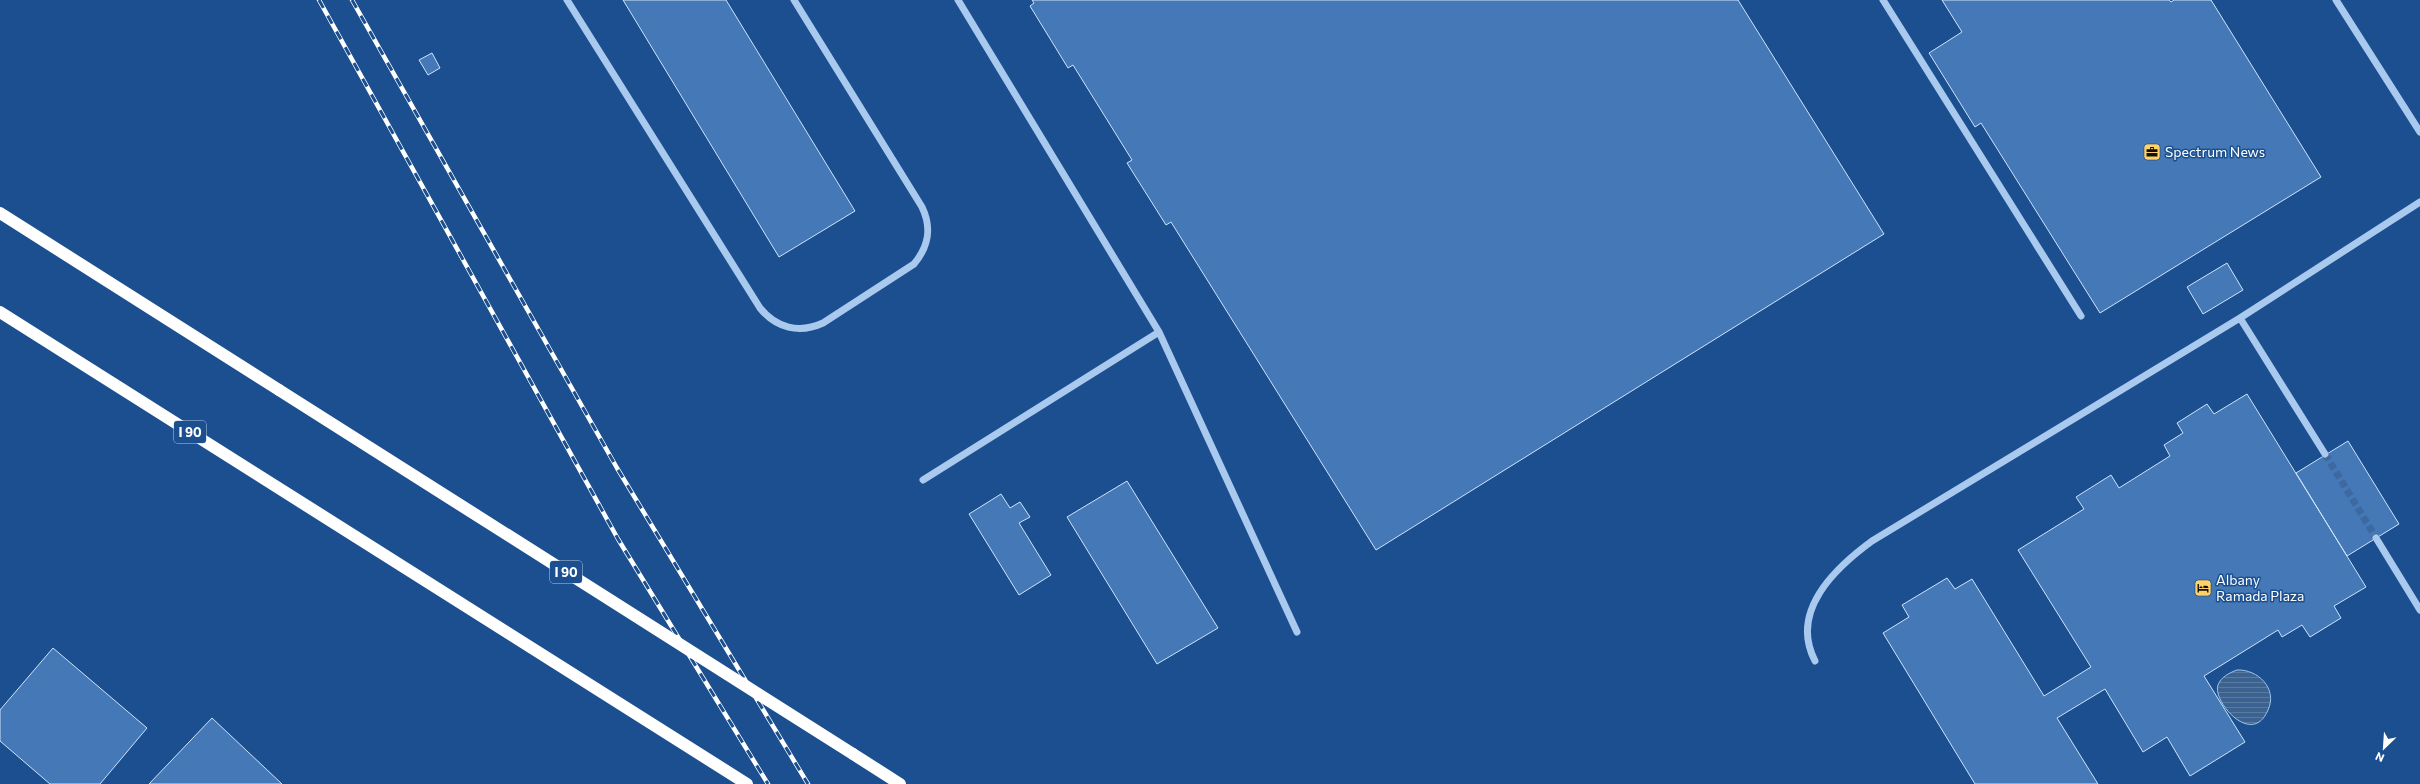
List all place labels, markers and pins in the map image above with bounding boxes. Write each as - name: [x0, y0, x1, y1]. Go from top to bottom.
- office icon: Spectrum News: [2142, 142, 2162, 162]
- place label: Spectrum News: [2165, 143, 2265, 160]
- place label: Albany Ramada Plaza: [2216, 571, 2304, 604]
- hotel icon: Albany Ramada Plaza: [2193, 578, 2213, 598]

